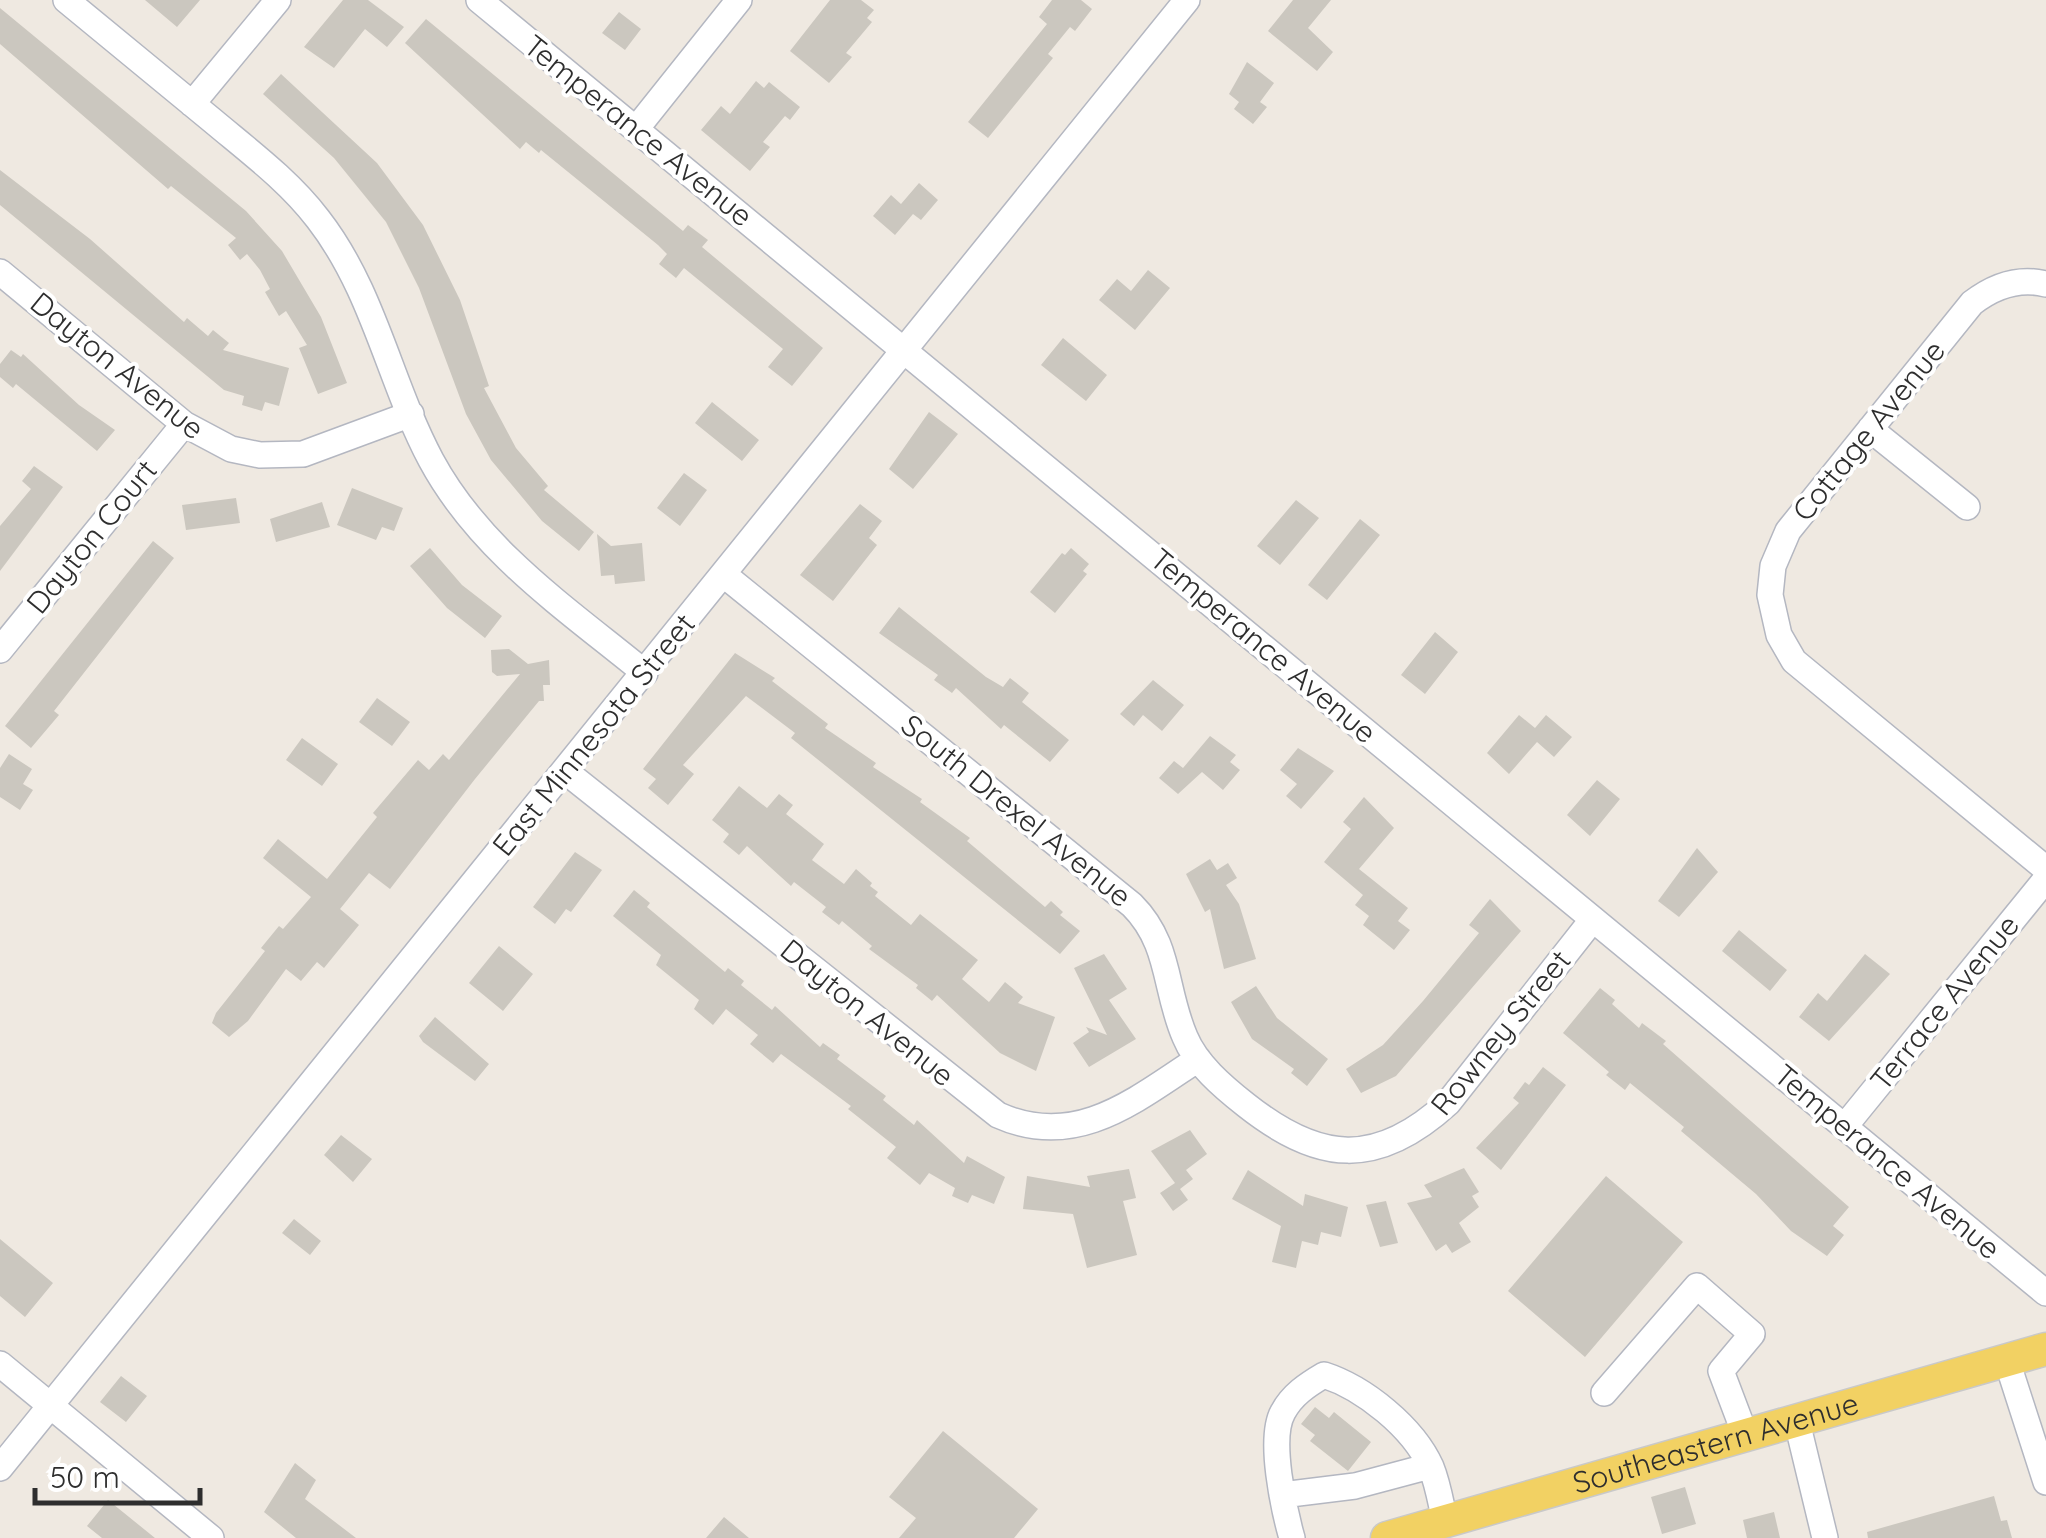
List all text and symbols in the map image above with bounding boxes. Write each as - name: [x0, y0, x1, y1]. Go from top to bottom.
- street label: Temperance Avenue: [516, 26, 761, 234]
- street label: Dayton Avenue: [23, 283, 212, 447]
- street label: Cottage Avenue: [1784, 332, 1953, 529]
- street label: Dayton Court: [18, 452, 165, 621]
- street label: Temperance Avenue: [1143, 539, 1385, 751]
- street label: East Minnesota Street: [484, 605, 703, 863]
- street label: South Drexel Avenue: [894, 706, 1140, 915]
- street label: Terrace Avenue: [1862, 907, 2027, 1098]
- street label: Dayton Avenue: [773, 930, 962, 1094]
- street label: Rowney Street: [1422, 942, 1579, 1123]
- street label: Temperance Avenue: [1767, 1055, 2009, 1267]
- street label: Southeastern Avenue: [1568, 1384, 1863, 1502]
- scale bar: [35, 1443, 200, 1505]
- text: 50 m: [50, 1458, 120, 1496]

